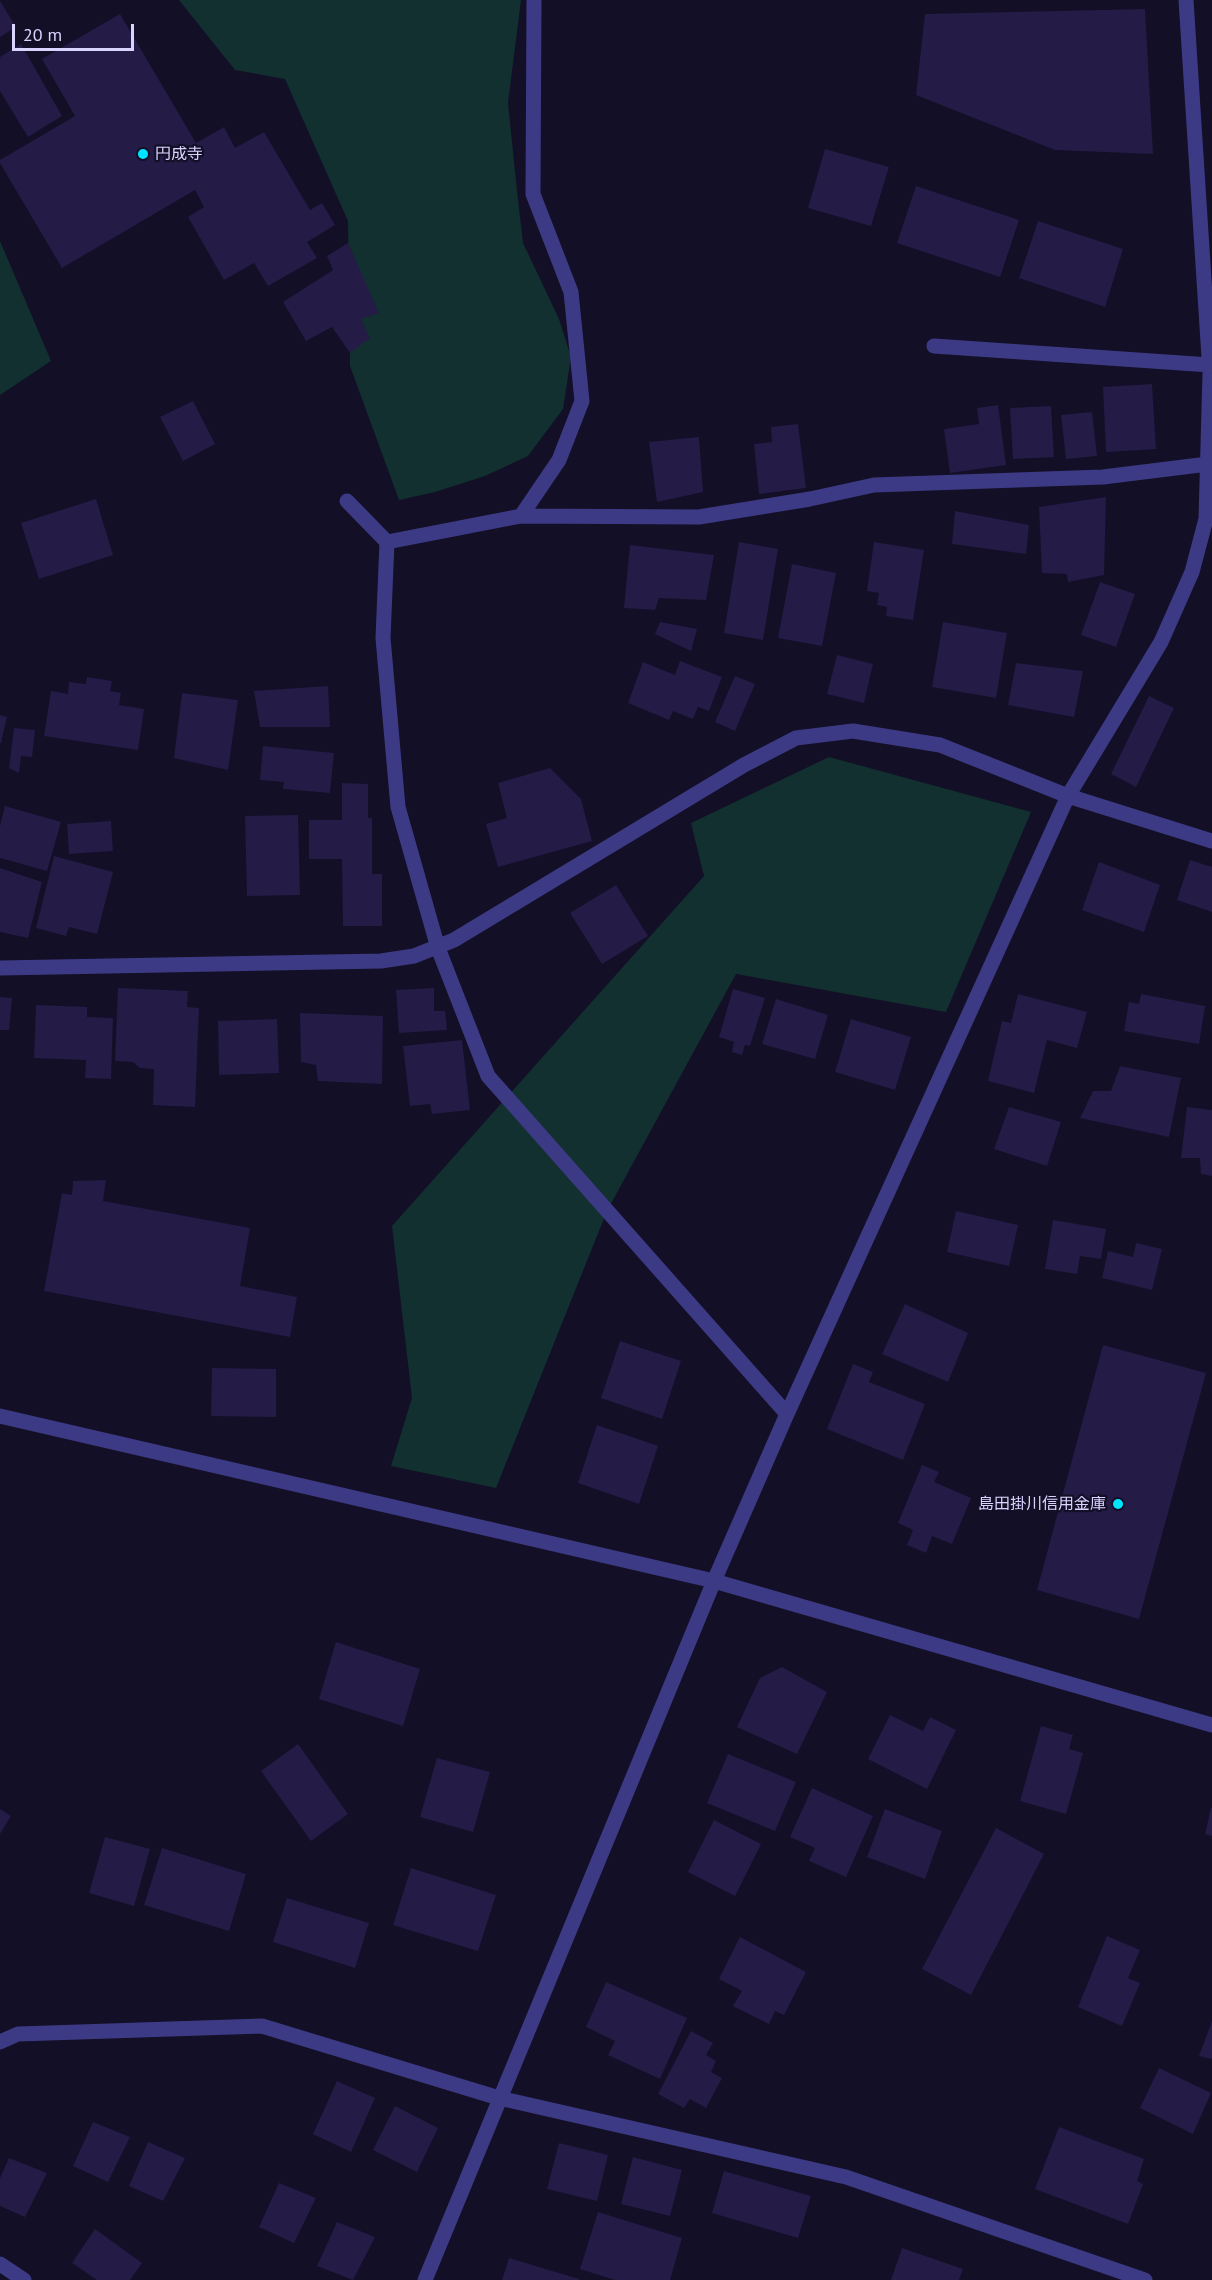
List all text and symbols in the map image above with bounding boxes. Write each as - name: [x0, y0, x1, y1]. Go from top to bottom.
- scale bar: [15, 12, 136, 50]
- text: 20 m: [23, 23, 62, 46]
- place label: 円成寺: [155, 144, 203, 164]
- marker: 円成寺: [136, 147, 150, 161]
- place label: 島田掛川信用金庫: [978, 1494, 1106, 1514]
- marker: 島田掛川信用金庫: [1111, 1497, 1125, 1511]

